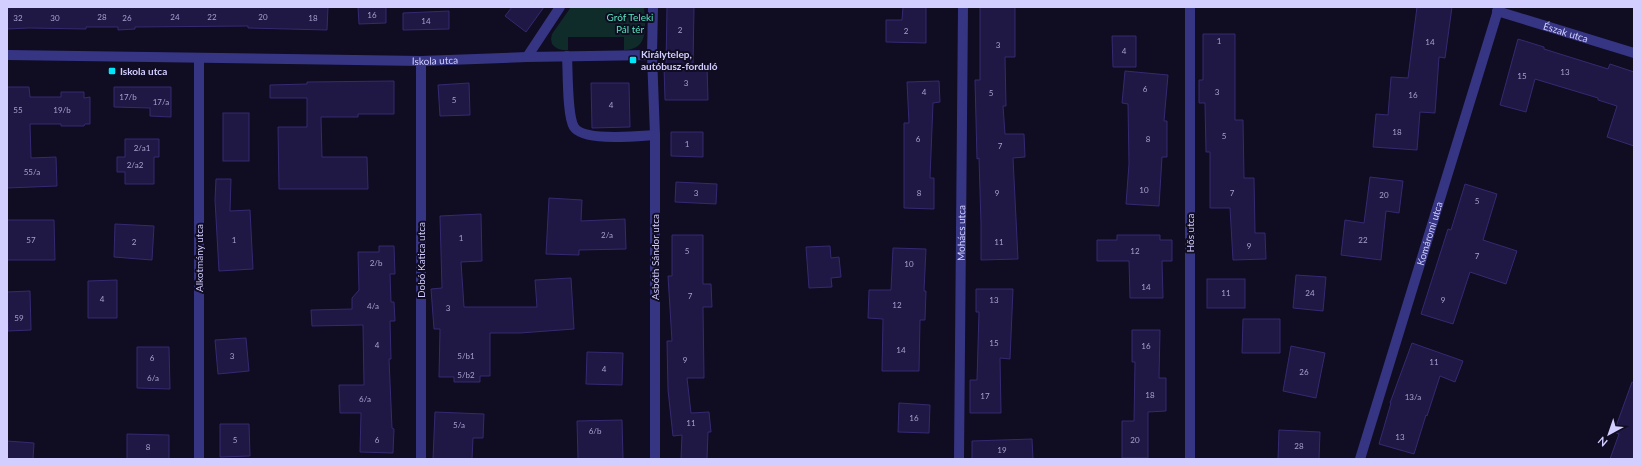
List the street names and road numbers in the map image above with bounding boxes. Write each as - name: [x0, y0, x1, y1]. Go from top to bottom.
- street label: Észak utca: [1542, 20, 1590, 45]
- street label: Iskola utca: [412, 54, 458, 67]
- street label: Komáromi utca: [1414, 200, 1445, 267]
- street label: Mohács utca: [955, 205, 967, 261]
- street label: Asbóth Sándor utca: [649, 214, 661, 300]
- street label: Hős utca: [1184, 214, 1196, 252]
- street label: Dobó Katica utca: [415, 222, 427, 298]
- street label: Alkotmány utca: [193, 224, 205, 292]

